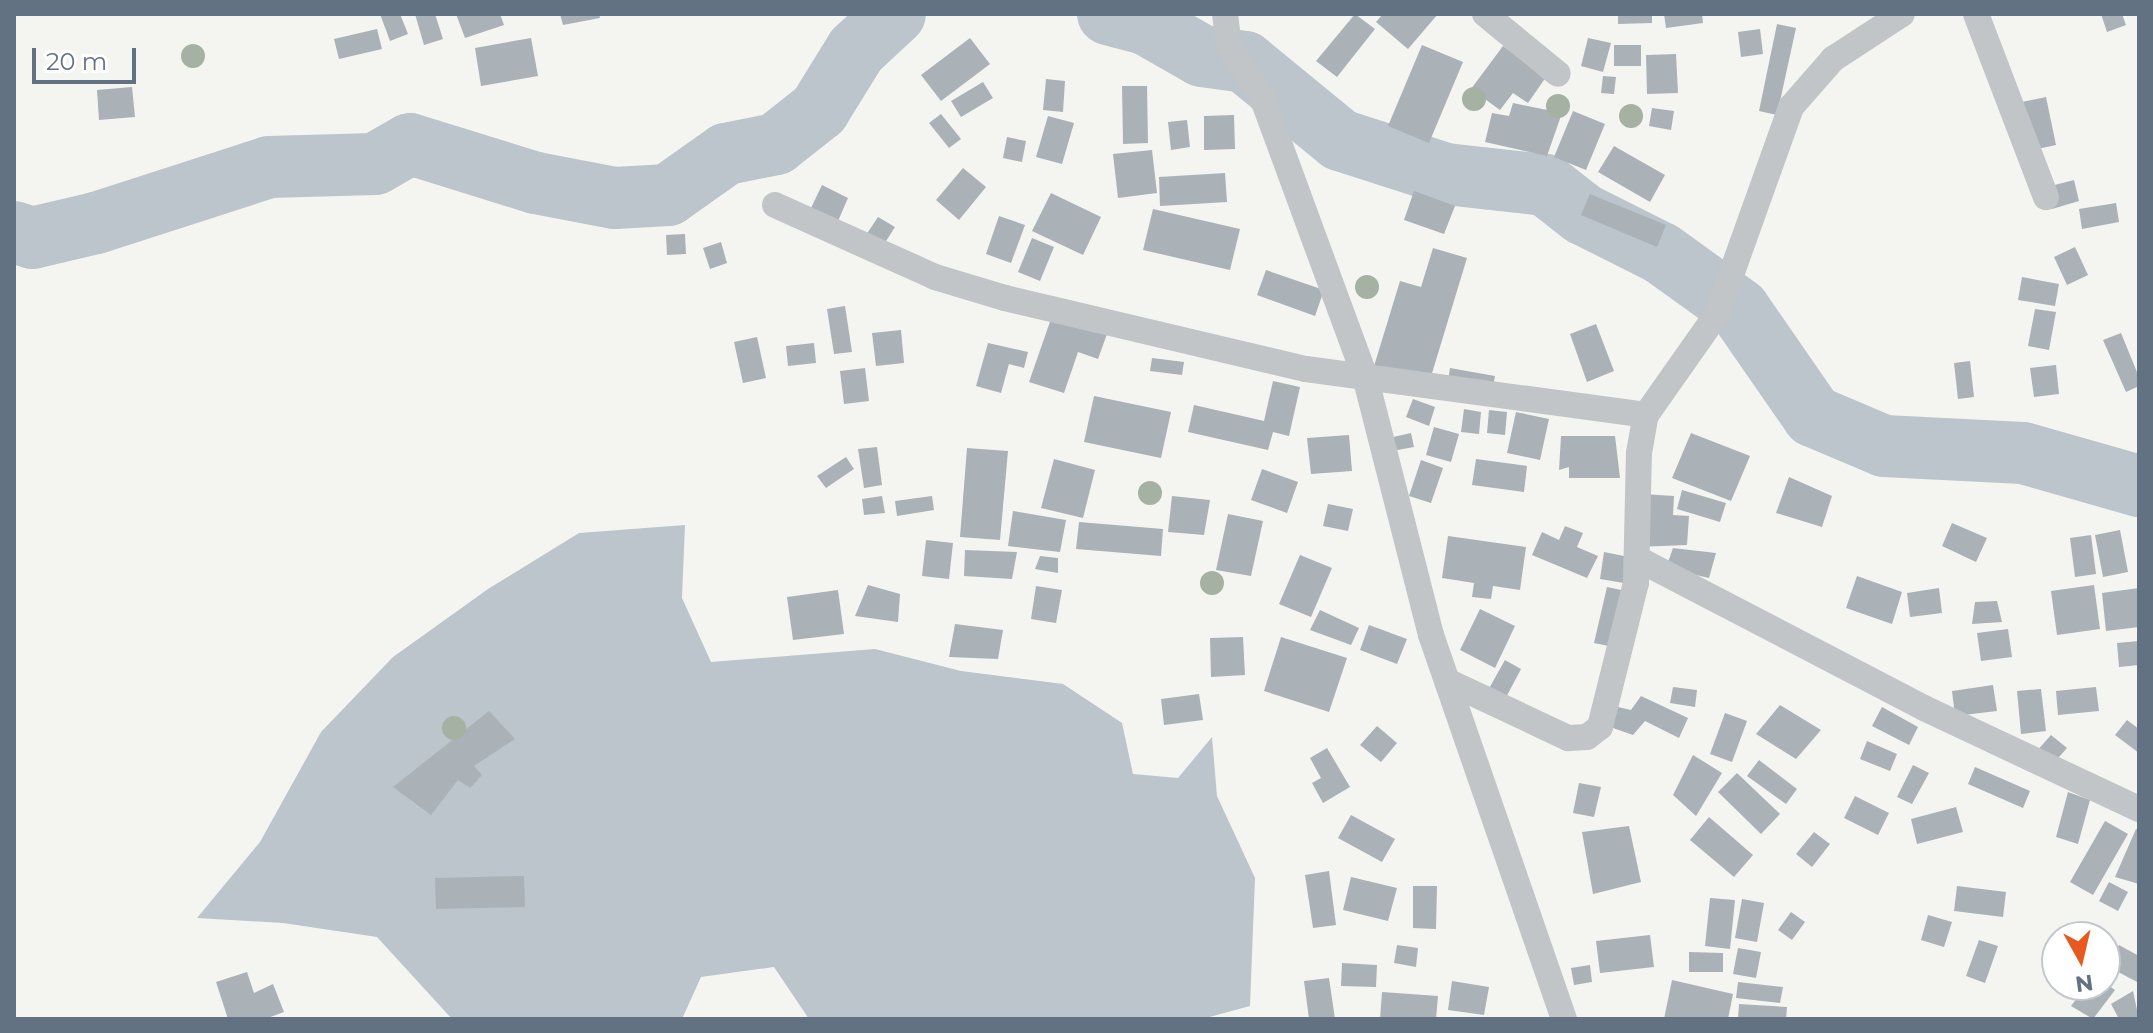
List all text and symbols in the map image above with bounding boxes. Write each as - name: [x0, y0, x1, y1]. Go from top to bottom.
- scale bar: [36, 32, 140, 82]
- text: 20 m: [46, 47, 107, 76]
- north arrow: [2041, 921, 2121, 1001]
- text: N: [2073, 969, 2095, 998]

